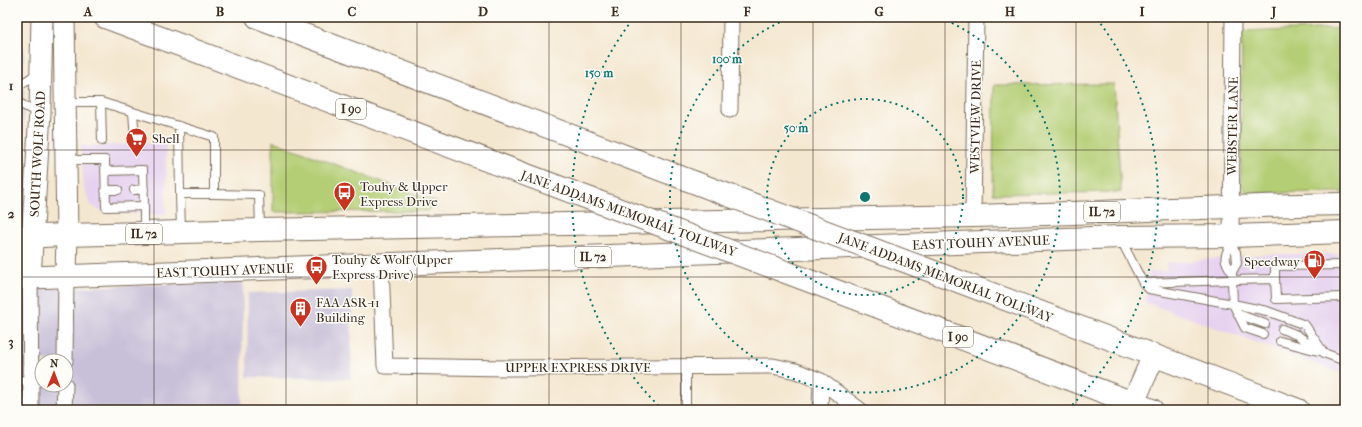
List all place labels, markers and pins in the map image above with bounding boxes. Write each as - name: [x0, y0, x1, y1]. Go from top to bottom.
- supermarket icon: Shell: [124, 125, 150, 158]
- place label: Shell: [152, 131, 180, 146]
- place label: Touhy & Upper Express Drive: [360, 179, 448, 209]
- bus stop icon: Touhy & Upper Express Drive: [331, 180, 357, 213]
- centre of rings: [858, 190, 872, 204]
- fuel station icon: Speedway: [1302, 248, 1328, 281]
- place label: Touhy & Wolf (Upper Express Drive): [332, 252, 453, 282]
- bus stop icon: Touhy & Wolf (Upper Express Drive): [304, 253, 330, 286]
- place label: Speedway: [1244, 254, 1301, 269]
- place label: FAA ASR-11 Building: [316, 295, 380, 325]
- building icon: FAA ASR-11 Building: [288, 296, 314, 329]

